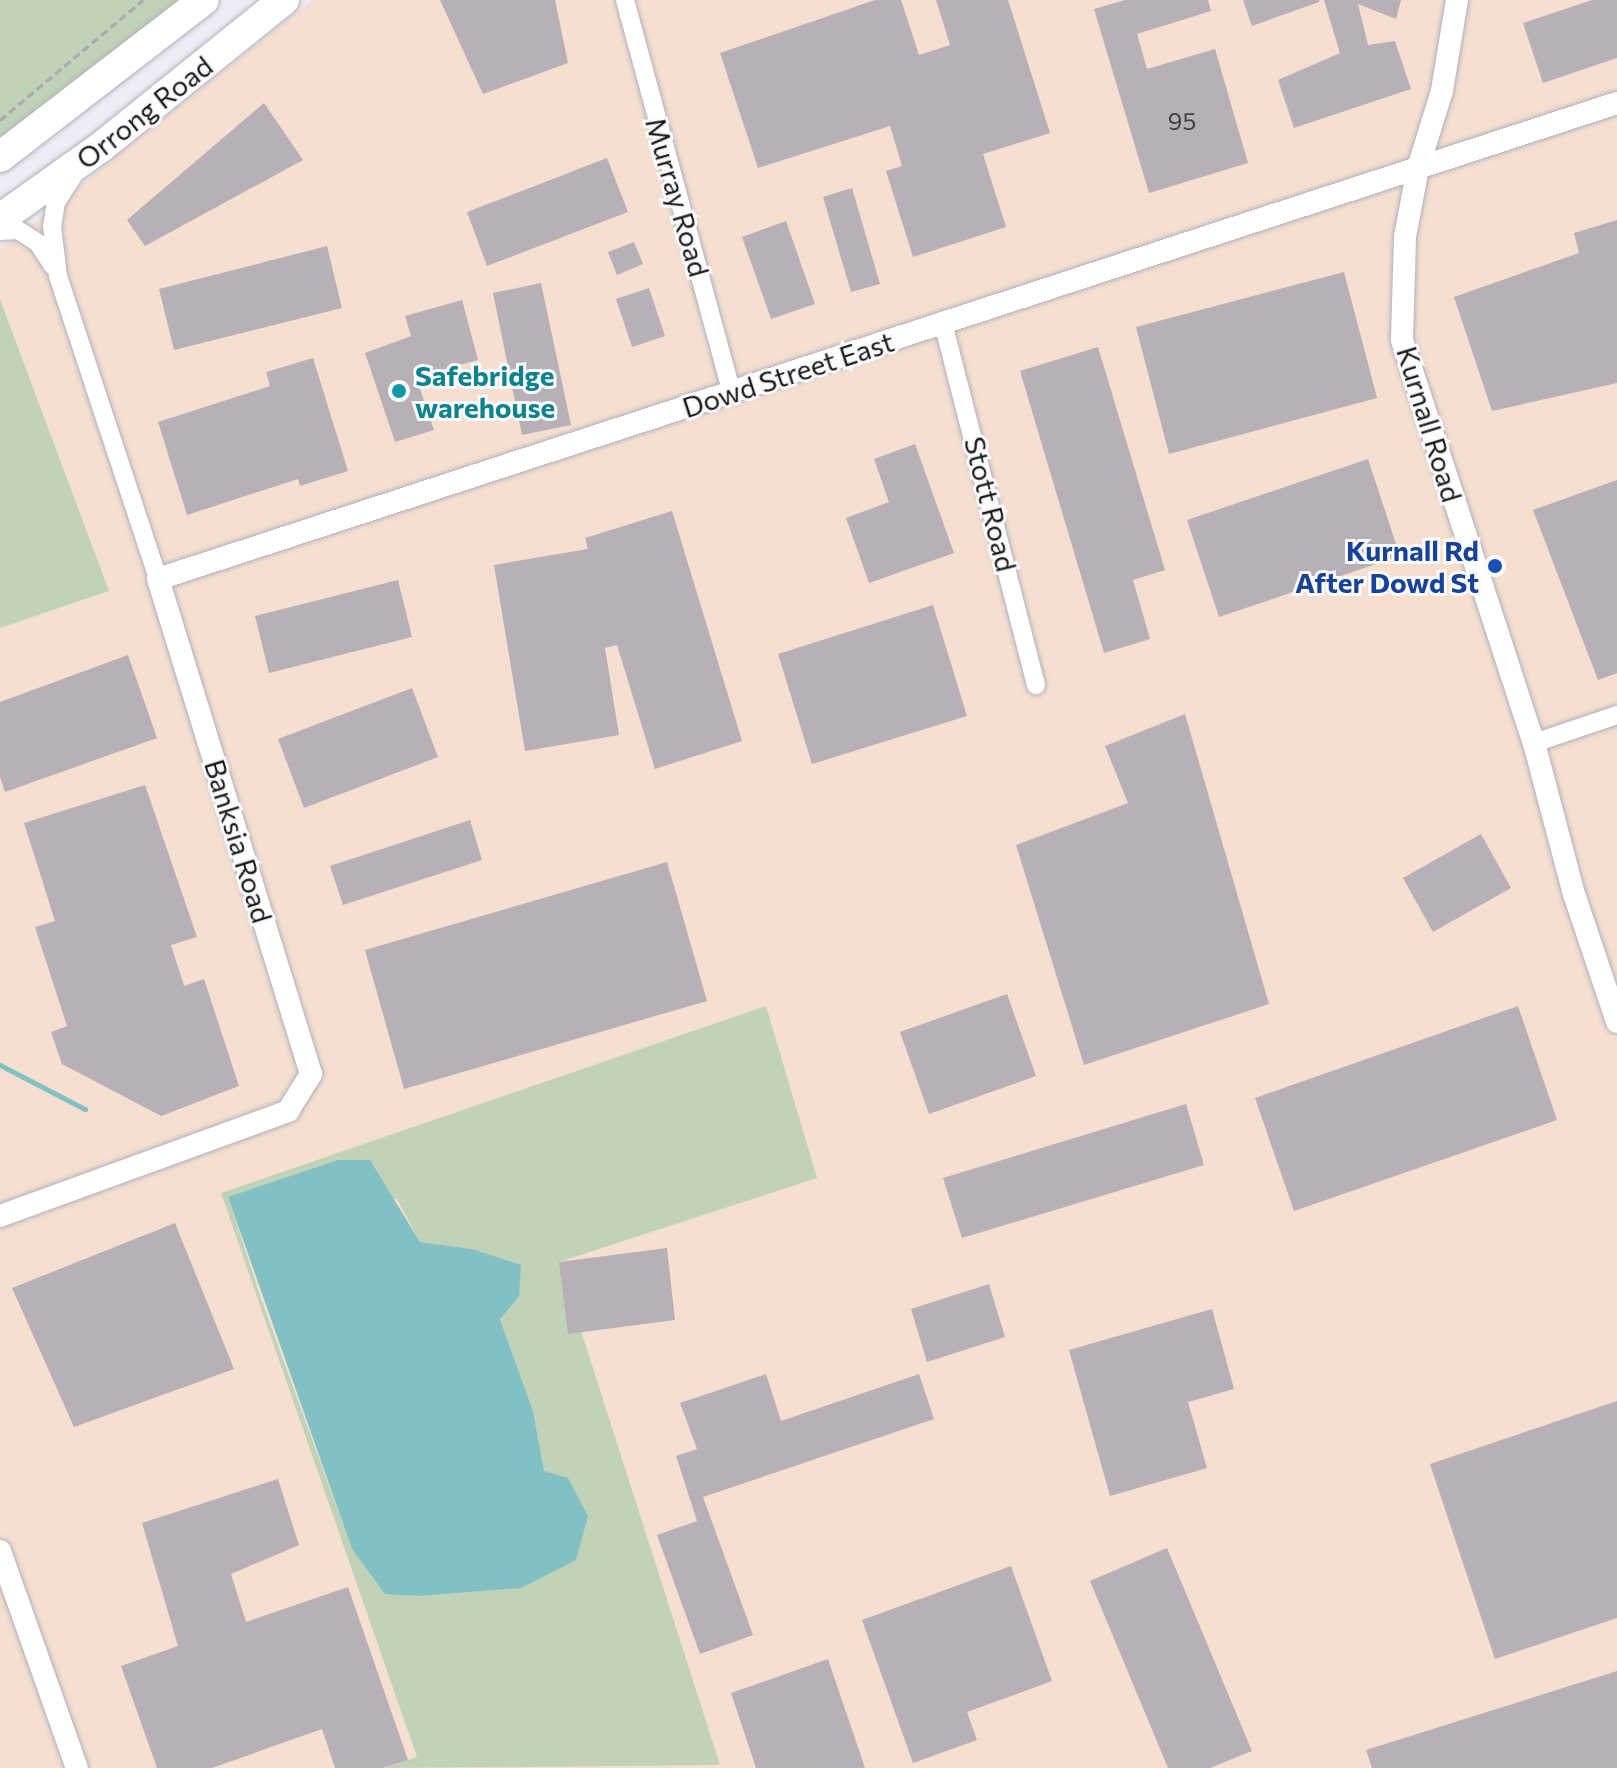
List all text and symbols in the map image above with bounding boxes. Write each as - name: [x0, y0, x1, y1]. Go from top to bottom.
- street label: Orrong Road: [69, 48, 219, 176]
- house number: 95: [1168, 107, 1196, 135]
- street label: Murray Road: [639, 114, 717, 280]
- street label: Dowd Street East: [678, 324, 898, 424]
- street label: Kurnall Road: [1390, 342, 1470, 506]
- place label: Safebridge warehouse: [415, 358, 555, 424]
- marker: Safebridge warehouse: [390, 382, 408, 400]
- street label: Stott Road: [958, 433, 1024, 575]
- place label: Kurnall Rd After Dowd St: [1295, 533, 1479, 599]
- marker: Kurnall Rd After Dowd St: [1486, 557, 1504, 575]
- street label: Banksia Road: [198, 755, 280, 927]

